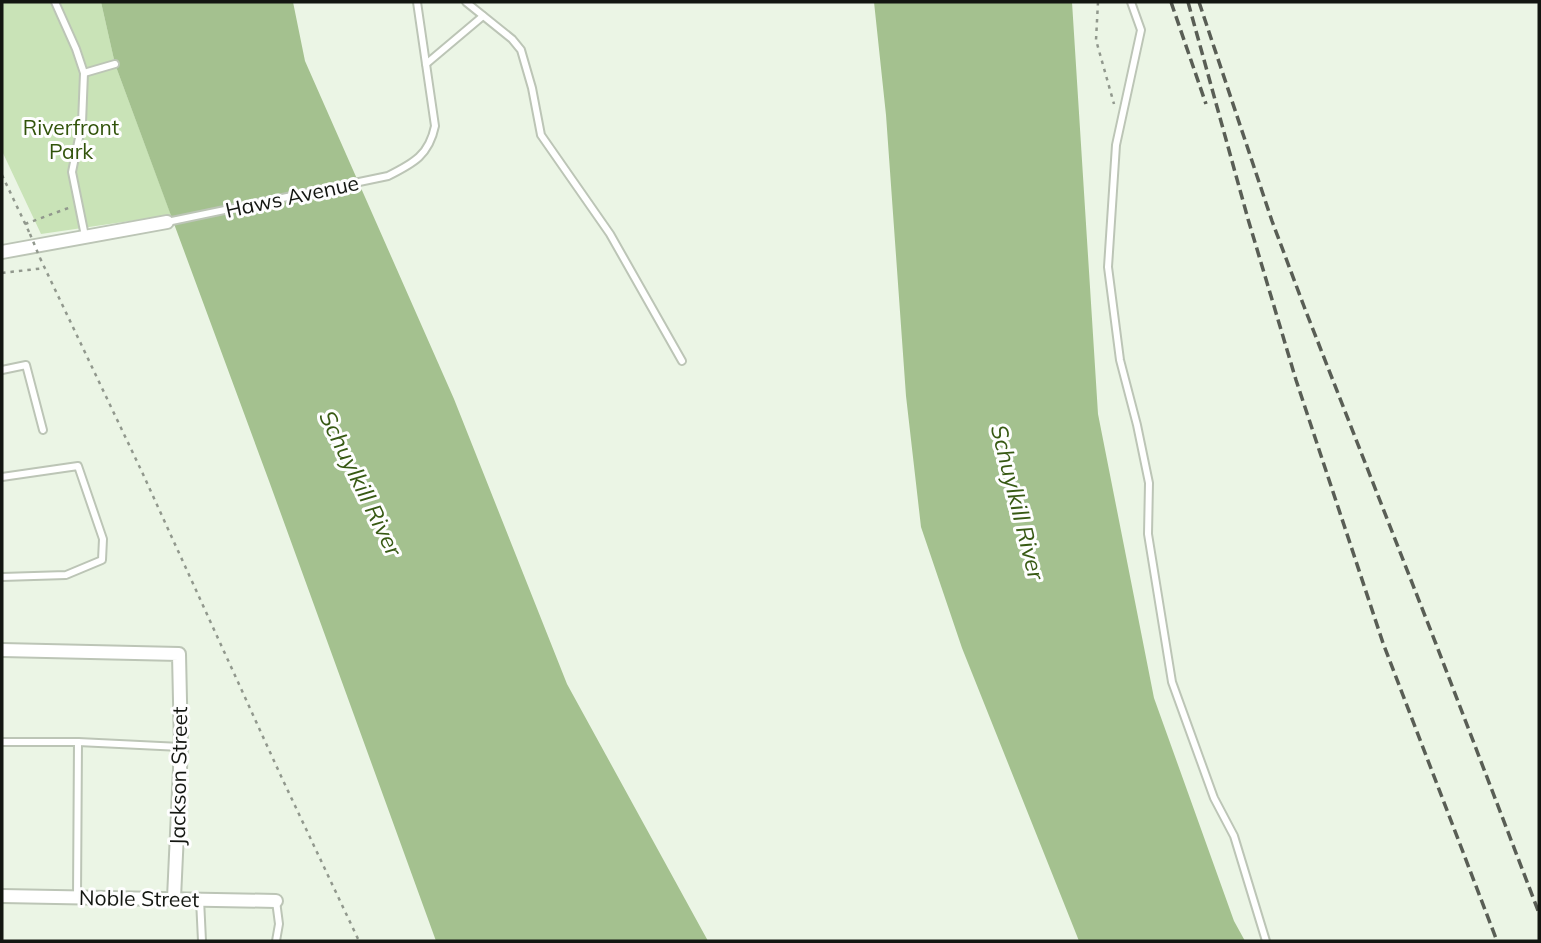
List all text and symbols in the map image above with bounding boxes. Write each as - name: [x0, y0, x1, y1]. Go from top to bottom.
- park label: Riverfront Park: [23, 114, 119, 164]
- street label: Haws Avenue: [223, 169, 361, 223]
- water label: Schuylkill River: [313, 405, 410, 562]
- water label: Schuylkill River: [985, 421, 1052, 584]
- street label: Jackson Street: [164, 706, 192, 846]
- street label: Noble Street: [79, 884, 199, 912]

